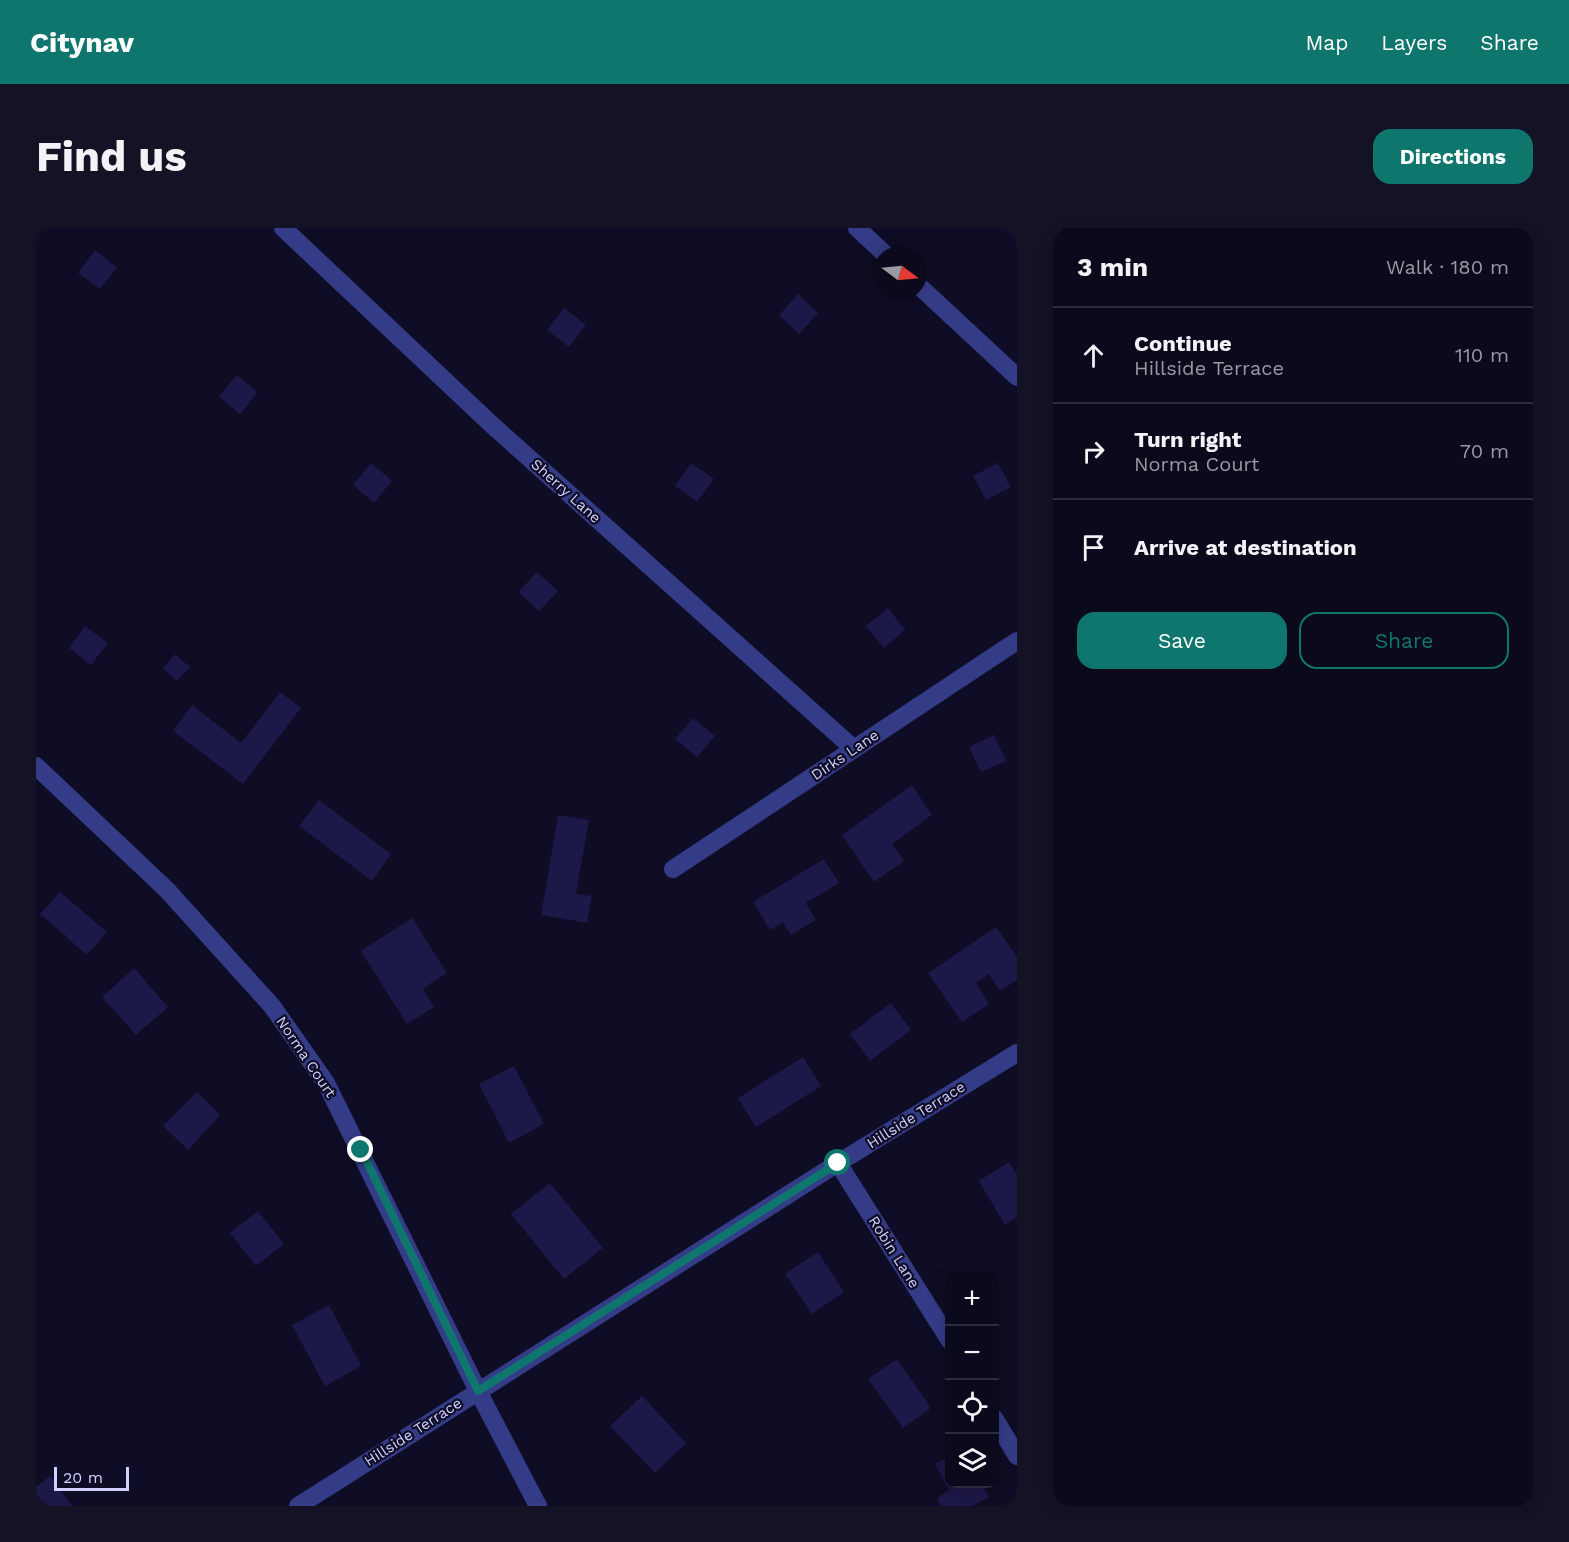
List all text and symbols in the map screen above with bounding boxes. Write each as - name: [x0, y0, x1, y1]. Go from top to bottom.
- text: Citynav: [30, 26, 134, 59]
- text: Map: [1305, 30, 1348, 55]
- text: Layers: [1381, 30, 1447, 55]
- text: Share: [1480, 30, 1539, 55]
- button: Directions: [1373, 129, 1533, 184]
- text: Find us: [36, 132, 187, 181]
- north arrow: [873, 246, 927, 300]
- text: 3 min: [1077, 252, 1148, 282]
- text: Walk · 180 m: [1386, 255, 1509, 279]
- text: Continue: [1134, 331, 1232, 356]
- icon: ahead: [1077, 339, 1110, 372]
- text: 110 m: [1455, 343, 1509, 367]
- text: Hillside Terrace: [1134, 356, 1284, 380]
- text: Turn right: [1134, 427, 1241, 452]
- icon: right: [1077, 435, 1110, 468]
- text: 70 m: [1460, 439, 1509, 463]
- text: Norma Court: [1134, 452, 1259, 476]
- street label: Sherry Lane: [527, 455, 605, 527]
- icon: arrive: [1077, 531, 1110, 564]
- text: Arrive at destination: [1134, 535, 1357, 560]
- button: Save: [1077, 612, 1287, 669]
- button: Share: [1299, 612, 1509, 669]
- street label: Dirks Lane: [808, 726, 882, 784]
- street label: Norma Court: [272, 1013, 340, 1102]
- street label: Hillside Terrace: [864, 1078, 968, 1152]
- route end: [347, 1136, 373, 1162]
- route start: [824, 1149, 850, 1175]
- street label: Robin Lane: [865, 1212, 923, 1292]
- map controls: [945, 1272, 999, 1488]
- button: +: [945, 1272, 999, 1326]
- button: −: [945, 1326, 999, 1380]
- button: locate: [945, 1380, 999, 1434]
- street label: Hillside Terrace: [361, 1394, 465, 1470]
- button: layers: [945, 1434, 999, 1488]
- scale bar: [54, 1464, 129, 1492]
- text: 20 m: [63, 1468, 103, 1487]

